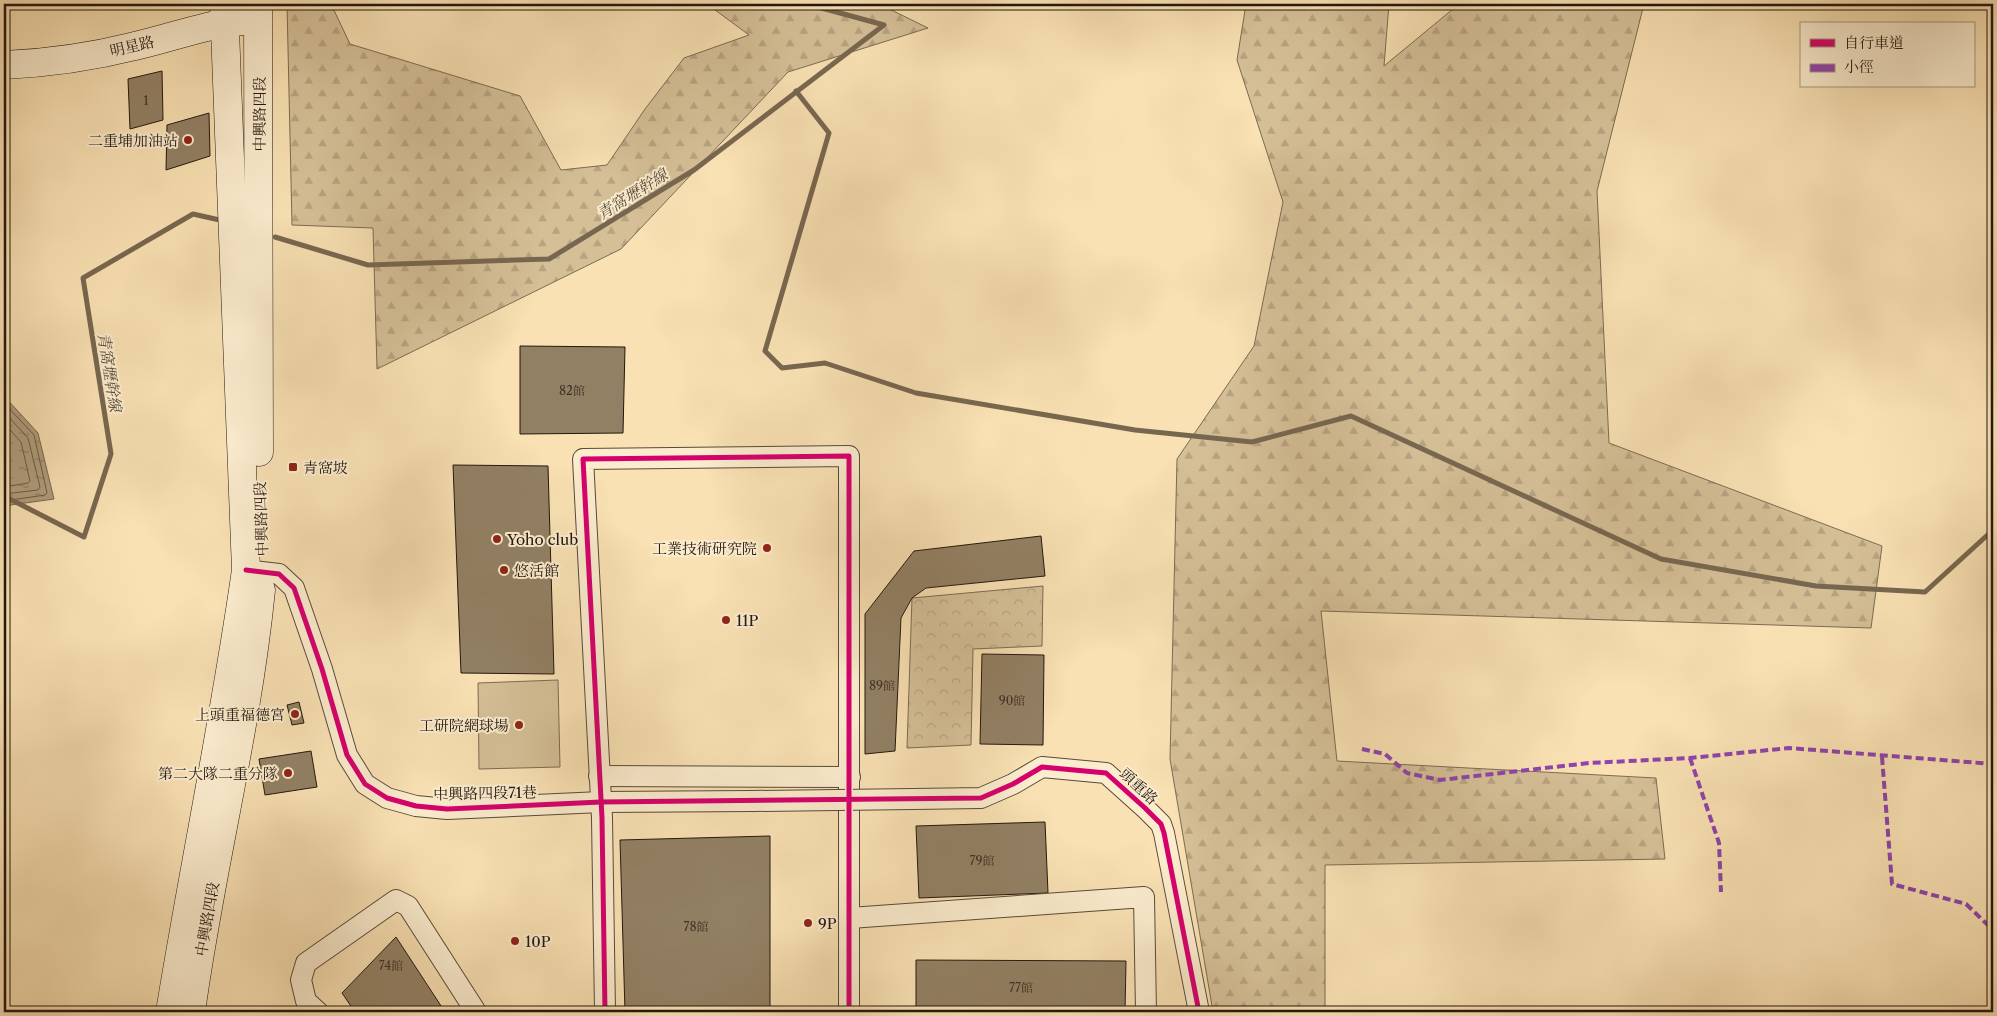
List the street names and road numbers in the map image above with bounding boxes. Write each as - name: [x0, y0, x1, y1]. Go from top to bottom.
- street label: 明星路: [108, 32, 156, 60]
- street label: 中興路四段: [250, 76, 269, 152]
- street label: 中興路四段: [250, 481, 272, 557]
- street label: 頭重路: [1116, 764, 1162, 808]
- street label: 中興路四段71巷: [433, 783, 537, 803]
- street label: 中興路四段: [191, 880, 223, 958]

